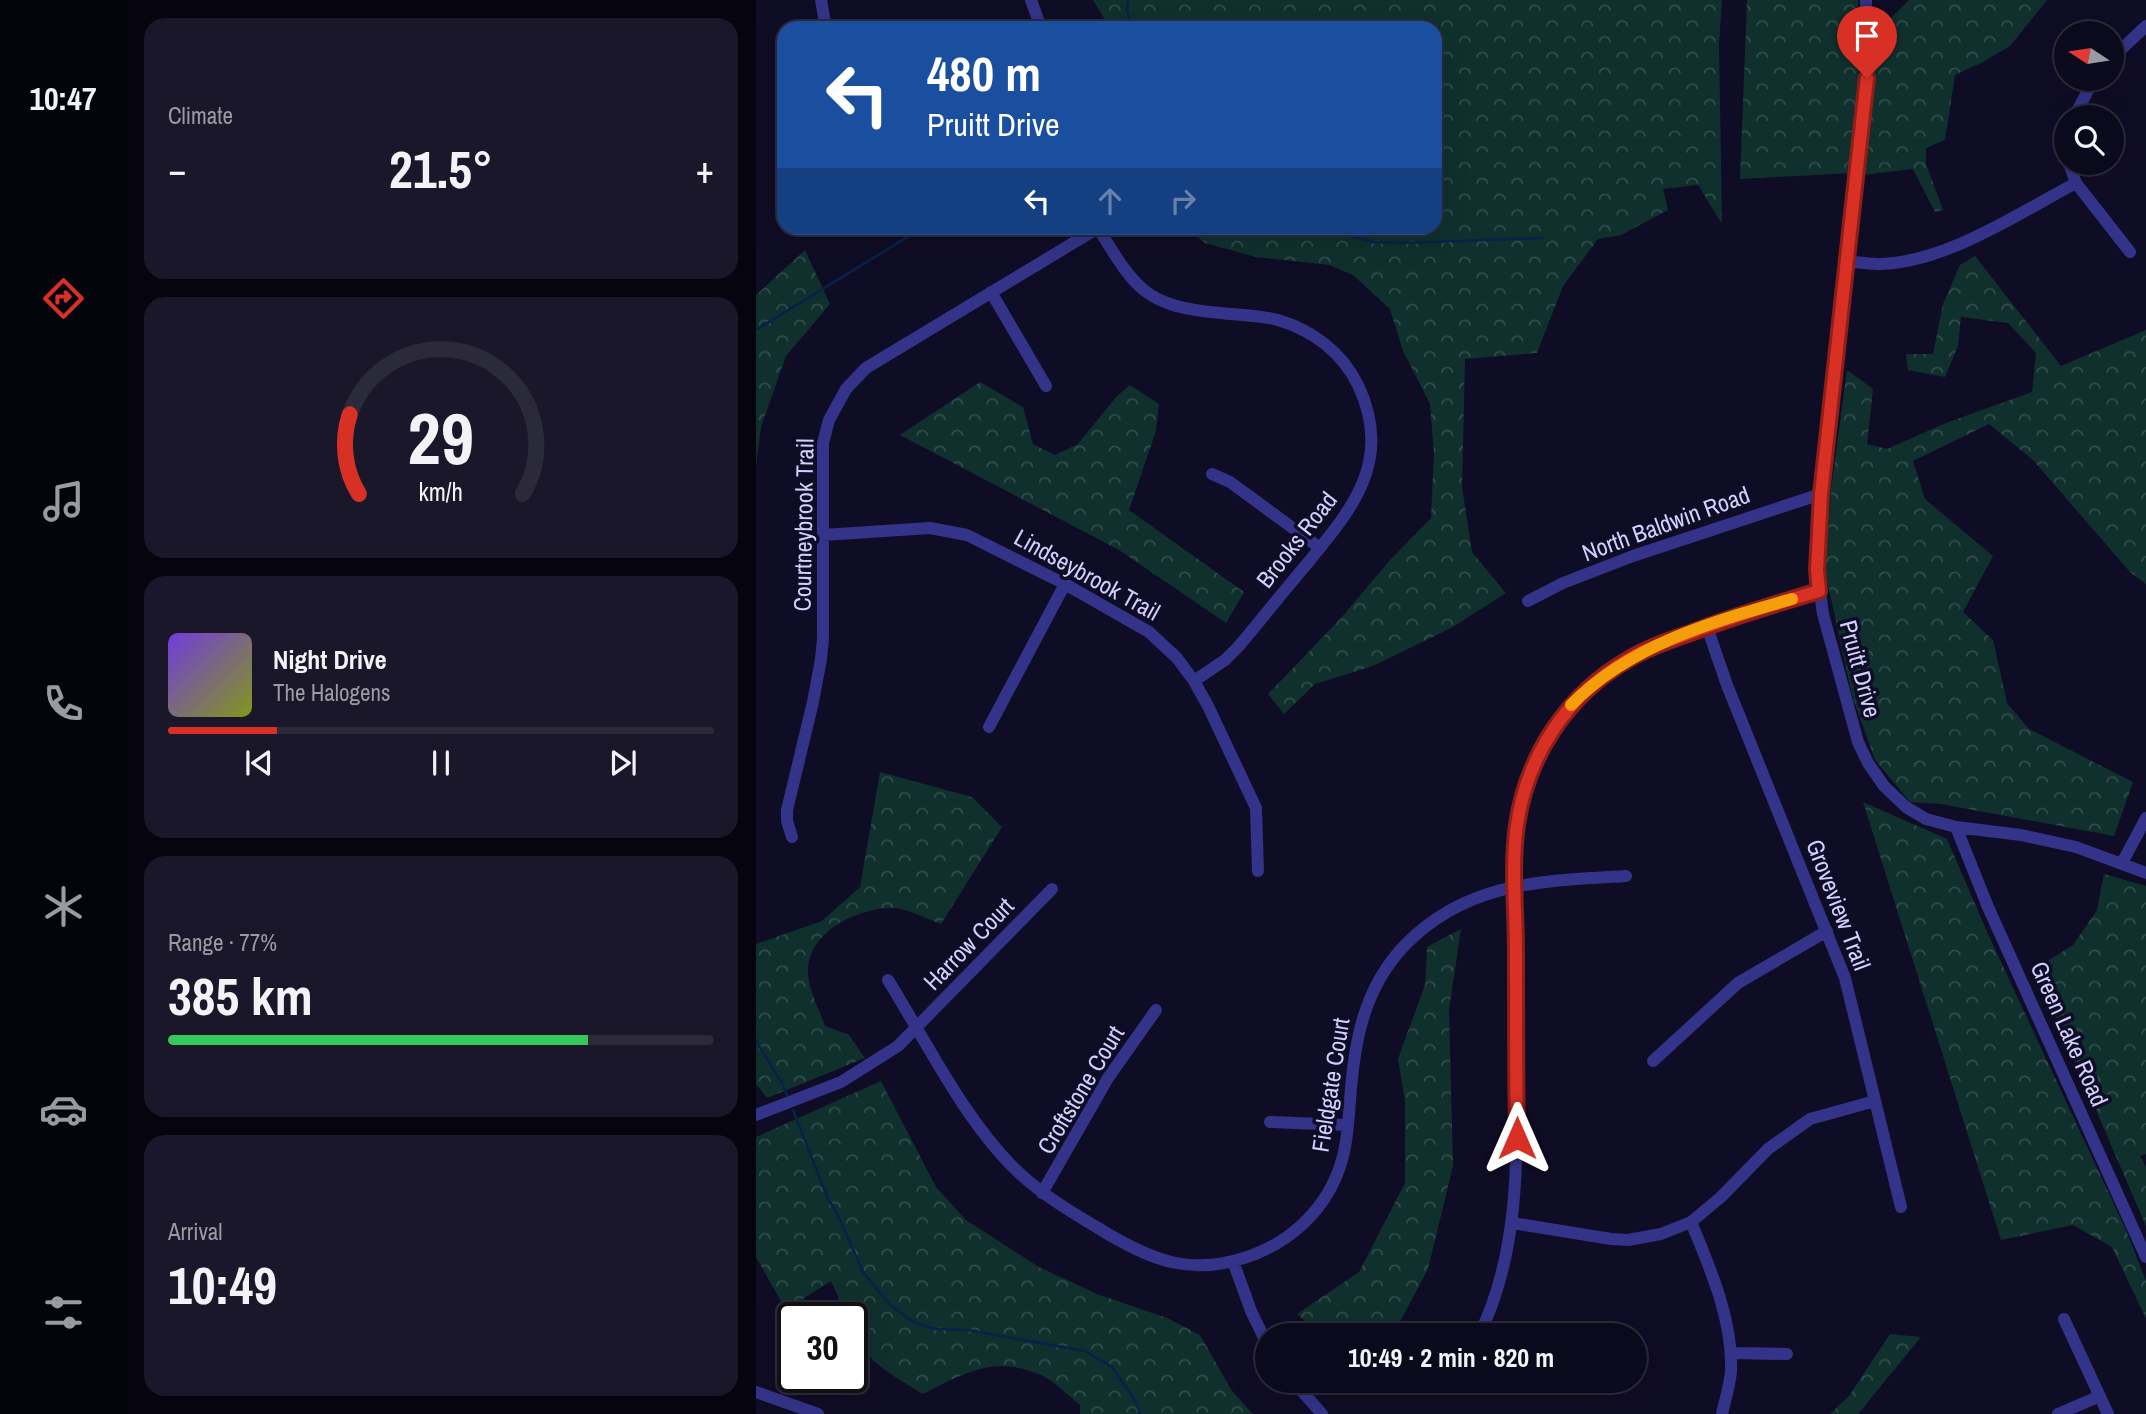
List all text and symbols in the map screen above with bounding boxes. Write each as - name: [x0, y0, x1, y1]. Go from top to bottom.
- pin: [1837, 6, 1897, 78]
- icon: arrive: [1848, 17, 1886, 55]
- north arrow: [2054, 21, 2124, 91]
- map controls: [2054, 21, 2124, 175]
- text: 480 m: [927, 40, 1041, 106]
- icon: left: [812, 49, 903, 140]
- text: 10:47: [29, 77, 97, 120]
- text: Climate: [168, 100, 233, 131]
- text: Pruitt Drive: [927, 103, 1060, 146]
- button: search: [2054, 105, 2124, 175]
- text: 21.5°: [389, 134, 493, 204]
- text: −: [168, 144, 186, 195]
- text: +: [696, 144, 714, 195]
- icon: left: [1018, 182, 1056, 220]
- icon: ahead: [1091, 182, 1129, 220]
- icon: right: [1164, 182, 1202, 220]
- icon: directions: [39, 274, 88, 323]
- text: 29: [408, 389, 474, 487]
- street label: Courtneybrook Trail: [785, 438, 821, 612]
- text: km/h: [419, 475, 463, 509]
- icon: music: [39, 477, 88, 526]
- street label: North Baldwin Road: [1577, 478, 1754, 568]
- street label: Brooks Road: [1249, 485, 1344, 594]
- street label: Lindseybrook Trail: [1009, 521, 1166, 627]
- street label: Pruitt Drive: [1833, 617, 1889, 721]
- text: Night Drive: [273, 642, 387, 677]
- text: The Halogens: [273, 677, 390, 708]
- icon: phone: [39, 679, 88, 728]
- icon: previous: [240, 744, 278, 782]
- icon: pause: [422, 744, 460, 782]
- icon: next: [604, 744, 642, 782]
- street label: Groveview Trail: [1799, 835, 1879, 975]
- icon: climate: [39, 882, 88, 931]
- street label: Harrow Court: [916, 890, 1021, 997]
- text: Range · 77%: [168, 927, 277, 958]
- street label: Green Lake Road: [2024, 956, 2116, 1111]
- text: 385 km: [168, 961, 313, 1031]
- street label: Fieldgate Court: [1304, 1015, 1357, 1154]
- street label: Croftstone Court: [1029, 1019, 1131, 1160]
- icon: car: [39, 1085, 88, 1134]
- position arrow: [1480, 1101, 1554, 1175]
- text: Arrival: [168, 1216, 223, 1247]
- text: 10:49: [168, 1250, 277, 1320]
- icon: filters: [39, 1288, 88, 1337]
- speed limit sign: 30: [777, 1302, 868, 1393]
- text: 10:49 · 2 min · 820 m: [1348, 1340, 1554, 1375]

